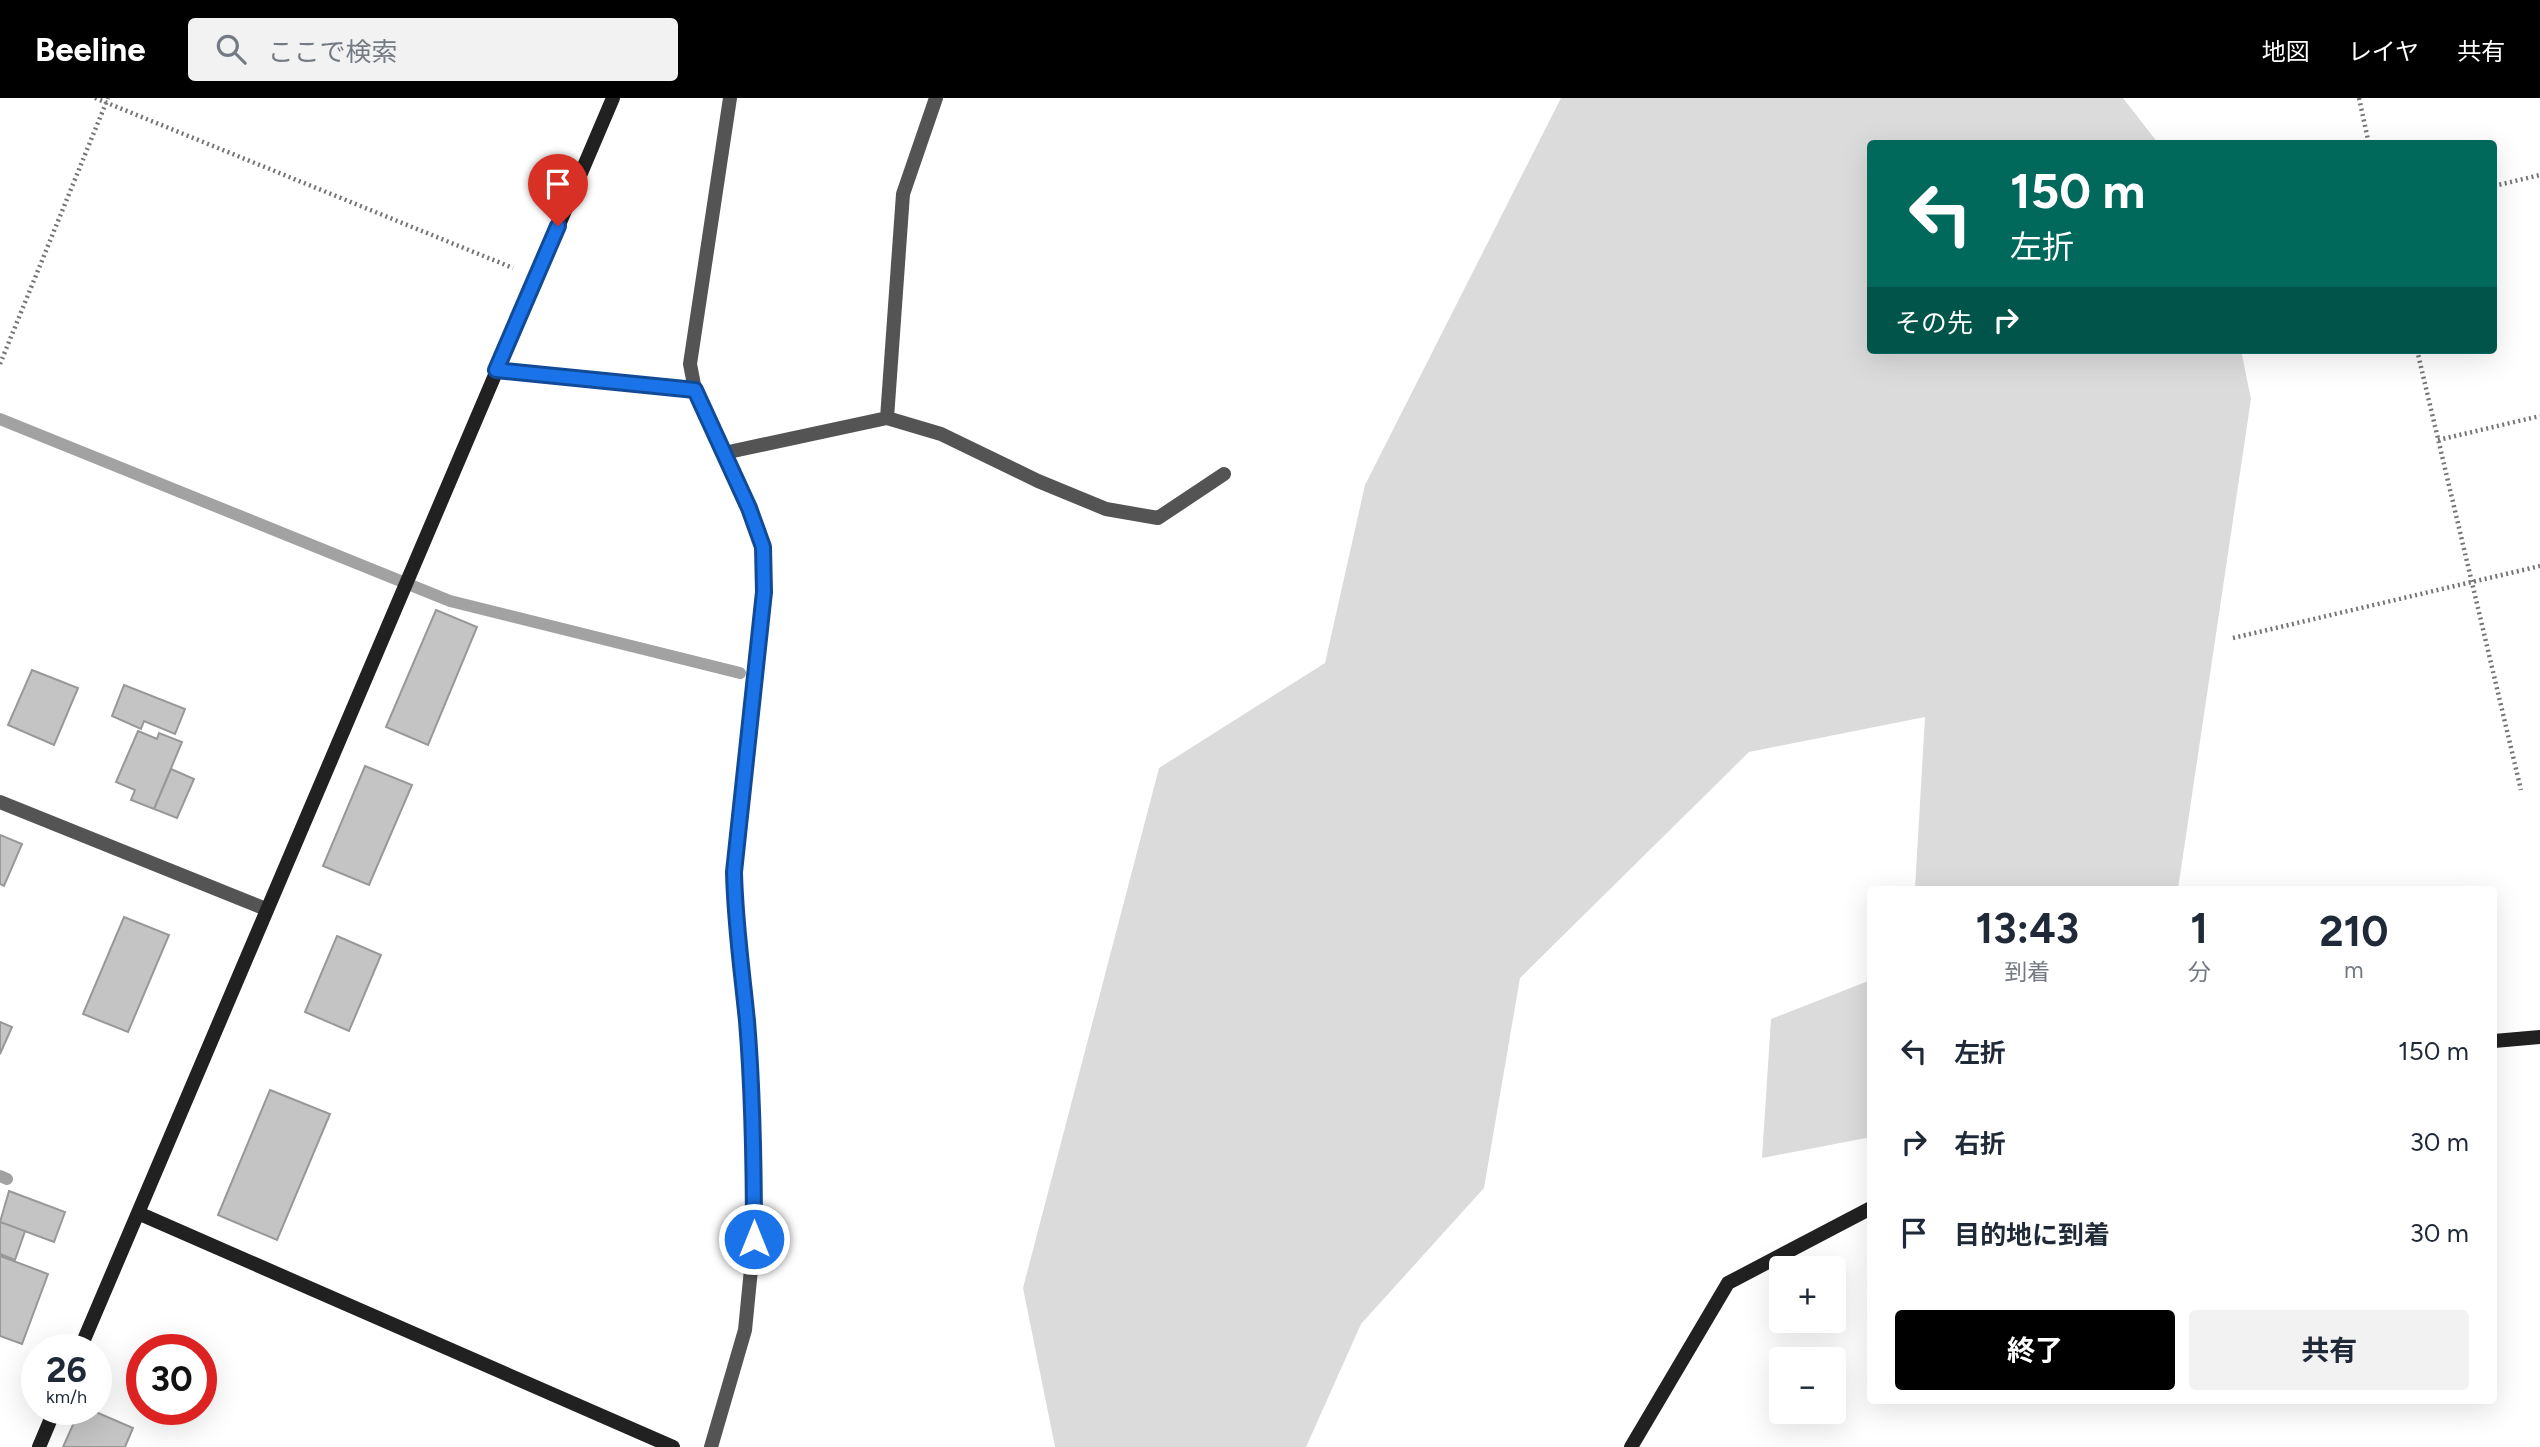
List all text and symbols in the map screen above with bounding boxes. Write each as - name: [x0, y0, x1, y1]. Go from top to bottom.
- search box: [188, 18, 678, 81]
- text: Beeline: [35, 30, 146, 69]
- icon: search: [212, 30, 250, 68]
- text: ここで検索: [268, 36, 398, 68]
- text: 地図: [2262, 37, 2310, 66]
- text: レイヤ: [2348, 37, 2419, 66]
- text: 共有: [2457, 37, 2505, 66]
- pin: [528, 154, 588, 226]
- text: 150 m: [2010, 161, 2145, 220]
- icon: arrive: [539, 165, 577, 203]
- icon: left: [1895, 168, 1986, 259]
- text: 左折: [2010, 228, 2074, 266]
- icon: right: [1987, 301, 2025, 339]
- text: その先: [1895, 307, 1973, 339]
- text: 13:43: [1976, 903, 2079, 954]
- text: 1: [2190, 903, 2208, 954]
- text: 210: [2319, 906, 2388, 957]
- text: m: [2344, 956, 2364, 984]
- text: 到着: [2004, 958, 2050, 986]
- text: 分: [2188, 958, 2211, 986]
- icon: left: [1895, 1032, 1933, 1070]
- text: 150 m: [2398, 1035, 2469, 1067]
- text: 左折: [1954, 1037, 2006, 1069]
- icon: right: [1895, 1123, 1933, 1161]
- text: 30 m: [2410, 1126, 2469, 1158]
- text: 右折: [1954, 1128, 2006, 1160]
- position arrow: [717, 1202, 791, 1276]
- icon: arrive: [1895, 1214, 1933, 1252]
- text: 30 m: [2410, 1217, 2469, 1249]
- text: 目的地に到着: [1954, 1219, 2110, 1251]
- map controls: [1769, 1256, 1846, 1424]
- button: +: [1769, 1256, 1846, 1333]
- button: 終了: [1895, 1310, 2175, 1390]
- button: 共有: [2189, 1310, 2469, 1390]
- speed limit sign: 30: [126, 1334, 217, 1425]
- button: −: [1769, 1347, 1846, 1424]
- text: 26: [46, 1349, 87, 1391]
- text: km/h: [46, 1386, 87, 1408]

